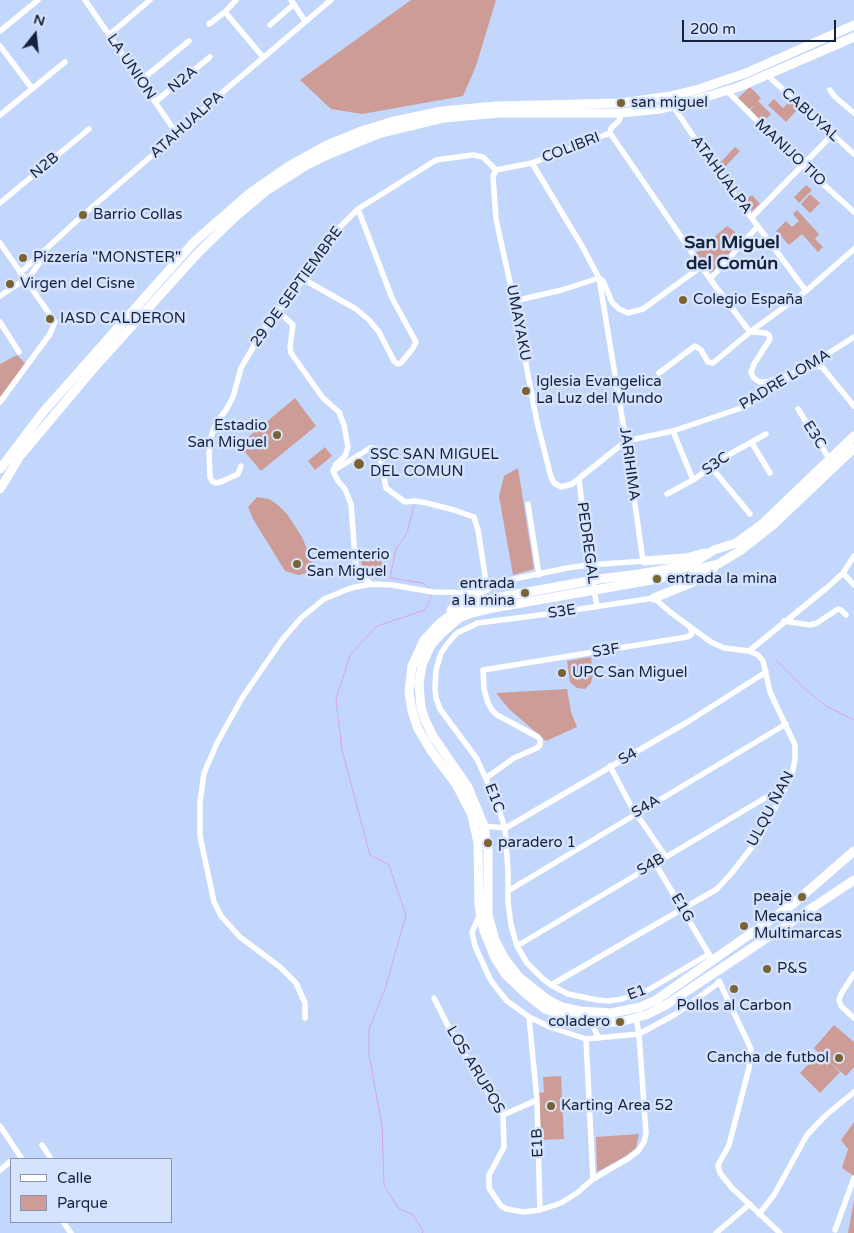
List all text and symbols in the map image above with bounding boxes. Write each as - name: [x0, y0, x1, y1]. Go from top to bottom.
- north arrow: [10, 10, 60, 60]
- text: N: [32, 10, 47, 30]
- scale bar: [684, 10, 838, 42]
- text: 200 m: [690, 20, 736, 38]
- street label: LA UNION: [102, 31, 160, 103]
- street label: N2A: [165, 63, 201, 97]
- street label: CABUYAL: [777, 84, 843, 146]
- street label: ATAHUALPA: [147, 87, 227, 163]
- place label: san miguel: [631, 94, 708, 112]
- marker: san miguel: [615, 97, 627, 109]
- street label: MANIJO TIO: [751, 116, 829, 190]
- street label: COLIBRI: [540, 129, 602, 167]
- street label: ATAHUALPA: [687, 132, 755, 218]
- street label: N2B: [27, 149, 63, 183]
- place label: Barrio Collas: [93, 206, 182, 224]
- marker: Barrio Collas: [77, 209, 89, 221]
- street label: 29 DE SEPTIEMBRE: [247, 223, 347, 351]
- district label: San Miguel del Común: [684, 232, 780, 274]
- place label: Pizzería "MONSTER": [33, 249, 181, 267]
- marker: Pizzería "MONSTER": [17, 252, 29, 264]
- place label: Virgen del Cisne: [20, 275, 135, 293]
- marker: Virgen del Cisne: [4, 278, 16, 290]
- street label: UMAYAKU: [502, 283, 534, 363]
- place label: Colegio España: [693, 291, 803, 309]
- marker: Colegio España: [677, 294, 689, 306]
- place label: IASD CALDERON: [60, 310, 186, 328]
- marker: IASD CALDERON: [44, 313, 56, 325]
- street label: PADRE LOMA: [736, 346, 834, 414]
- place label: Iglesia Evangelica La Luz del Mundo: [536, 373, 663, 408]
- marker: Iglesia Evangelica La Luz del Mundo: [520, 385, 532, 397]
- place label: Estadio San Miguel: [187, 417, 267, 452]
- street label: E3C: [799, 418, 829, 452]
- street label: JARIHIMA: [615, 426, 643, 502]
- marker: Estadio San Miguel: [271, 429, 283, 441]
- place label: SSC SAN MIGUEL DEL COMUN: [370, 446, 499, 481]
- street label: S3C: [699, 448, 733, 480]
- marker: SSC SAN MIGUEL DEL COMUN: [352, 457, 366, 471]
- street label: PEDREGAL: [572, 501, 602, 585]
- place label: Cementerio San Miguel: [307, 546, 390, 581]
- marker: Cementerio San Miguel: [291, 558, 303, 570]
- place label: entrada la mina: [667, 570, 777, 588]
- marker: entrada la mina: [651, 573, 663, 585]
- place label: entrada a la mina: [452, 575, 515, 610]
- marker: entrada a la mina: [519, 587, 531, 599]
- street label: S3E: [547, 601, 577, 623]
- street label: S3F: [591, 640, 621, 662]
- place label: UPC San Miguel: [572, 664, 687, 682]
- marker: UPC San Miguel: [556, 667, 568, 679]
- street label: S4: [615, 745, 641, 769]
- street label: ULQU ÑAN: [744, 768, 798, 850]
- street label: E1C: [480, 781, 508, 815]
- street label: S4A: [629, 792, 663, 822]
- place label: paradero 1: [498, 834, 576, 852]
- marker: paradero 1: [482, 837, 494, 849]
- street label: S4B: [634, 850, 668, 880]
- place label: peaje: [753, 888, 792, 906]
- street label: E1G: [667, 890, 697, 926]
- marker: peaje: [796, 891, 808, 903]
- place label: Mecanica Multimarcas: [754, 908, 842, 943]
- marker: Mecanica Multimarcas: [738, 920, 750, 932]
- place label: P&S: [777, 960, 807, 978]
- marker: P&S: [761, 963, 773, 975]
- street label: E1: [625, 981, 649, 1005]
- marker: Pollos al Carbon: [728, 983, 740, 995]
- place label: Pollos al Carbon: [676, 997, 792, 1015]
- place label: coladero: [548, 1013, 610, 1031]
- marker: coladero: [614, 1016, 626, 1028]
- street label: LOS ARUPOS: [442, 1023, 508, 1117]
- place label: Cancha de futbol: [707, 1049, 829, 1067]
- marker: Cancha de futbol: [833, 1052, 845, 1064]
- place label: Karting Area 52: [561, 1097, 673, 1115]
- marker: Karting Area 52: [545, 1100, 557, 1112]
- street label: E1B: [528, 1128, 548, 1158]
- legend: [10, 1158, 172, 1223]
- text: Calle: [57, 1169, 92, 1187]
- text: Parque: [57, 1194, 108, 1212]

